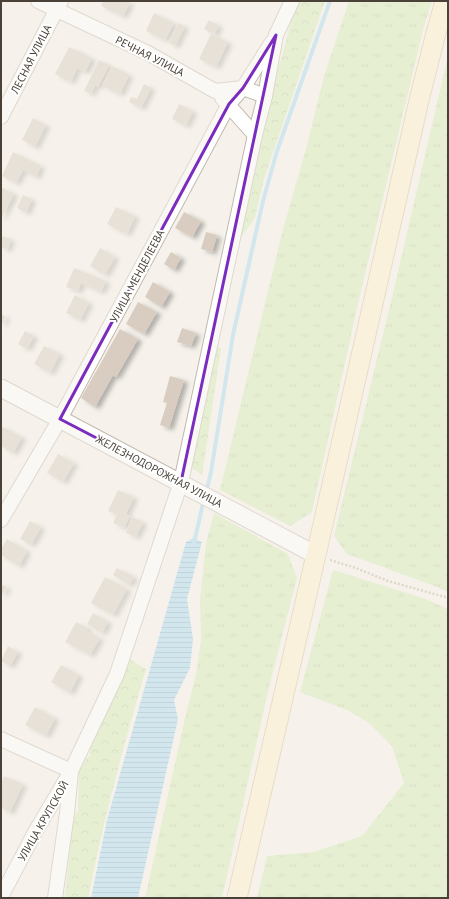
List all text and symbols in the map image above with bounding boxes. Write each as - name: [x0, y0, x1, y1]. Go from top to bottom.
- street label: ЛЕСНАЯ УЛИЦА: [7, 22, 55, 97]
- street label: РЕЧНАЯ УЛИЦА: [113, 33, 187, 80]
- street label: УЛИЦА МЕНДЕЛЕЕВА: [107, 227, 168, 325]
- street label: ЖЕЛЕЗНОДОРОЖНАЯ УЛИЦА: [92, 431, 225, 511]
- street label: УЛИЦА КРУПСКОЙ: [14, 778, 72, 864]

